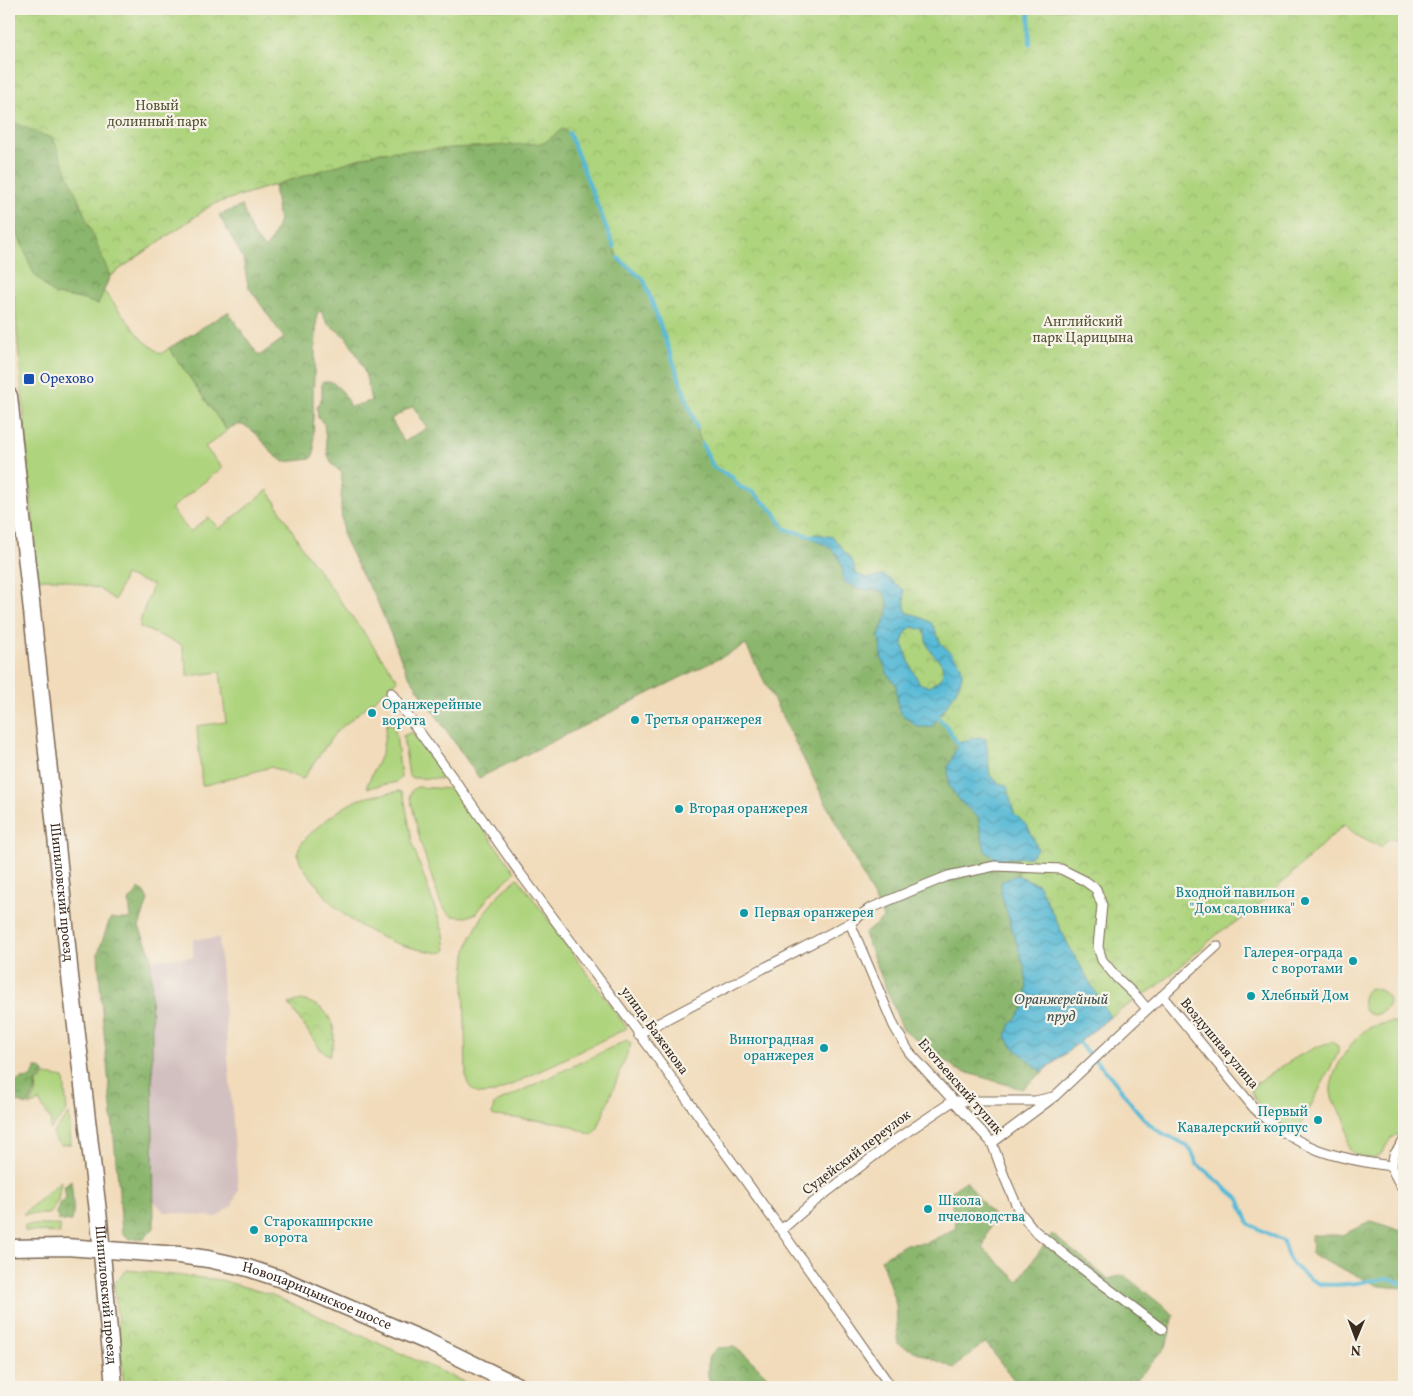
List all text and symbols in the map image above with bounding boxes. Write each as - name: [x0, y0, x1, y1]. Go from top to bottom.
- park label: Новый долинный парк: [107, 97, 208, 132]
- park label: Английский парк Царицына: [1032, 313, 1134, 348]
- place label: Орехово: [40, 370, 94, 389]
- marker: Орехово: [22, 372, 36, 386]
- place label: Оранжерейные ворота: [382, 696, 482, 731]
- marker: Оранжерейные ворота: [366, 707, 378, 719]
- place label: Третья оранжерея: [645, 711, 762, 730]
- marker: Третья оранжерея: [629, 714, 641, 726]
- place label: Вторая оранжерея: [689, 800, 808, 819]
- marker: Вторая оранжерея: [673, 803, 685, 815]
- street label: Шипиловский проезд: [45, 822, 78, 963]
- place label: Входной павильон "Дом садовника": [1175, 884, 1295, 919]
- marker: Входной павильон "Дом садовника": [1299, 895, 1311, 907]
- place label: Первая оранжерея: [754, 904, 874, 923]
- marker: Первая оранжерея: [738, 907, 750, 919]
- place label: Галерея-ограда с воротами: [1243, 944, 1343, 979]
- marker: Галерея-ограда с воротами: [1347, 955, 1359, 967]
- street label: улица Баженова: [616, 983, 693, 1079]
- place label: Хлебный Дом: [1261, 987, 1349, 1006]
- water label: Оранжерейный пруд: [1014, 990, 1109, 1028]
- marker: Хлебный Дом: [1245, 990, 1257, 1002]
- street label: Воздушная улица: [1175, 994, 1263, 1094]
- place label: Виноградная оранжерея: [729, 1031, 814, 1066]
- street label: Еготьевский тупик: [913, 1035, 1007, 1139]
- marker: Виноградная оранжерея: [818, 1042, 830, 1054]
- place label: Первый Кавалерский корпус: [1177, 1103, 1308, 1138]
- street label: Судейский переулок: [799, 1106, 916, 1200]
- marker: Первый Кавалерский корпус: [1312, 1114, 1324, 1126]
- place label: Школа пчеловодства: [938, 1192, 1025, 1227]
- marker: Школа пчеловодства: [922, 1203, 934, 1215]
- place label: Старокаширские ворота: [264, 1213, 374, 1248]
- street label: Шипиловский проезд: [90, 1224, 121, 1365]
- marker: Старокаширские ворота: [248, 1224, 260, 1236]
- street label: Новоцарицынское шоссе: [240, 1257, 395, 1335]
- north arrow: [1330, 1314, 1380, 1364]
- text: N: [1351, 1340, 1361, 1359]

